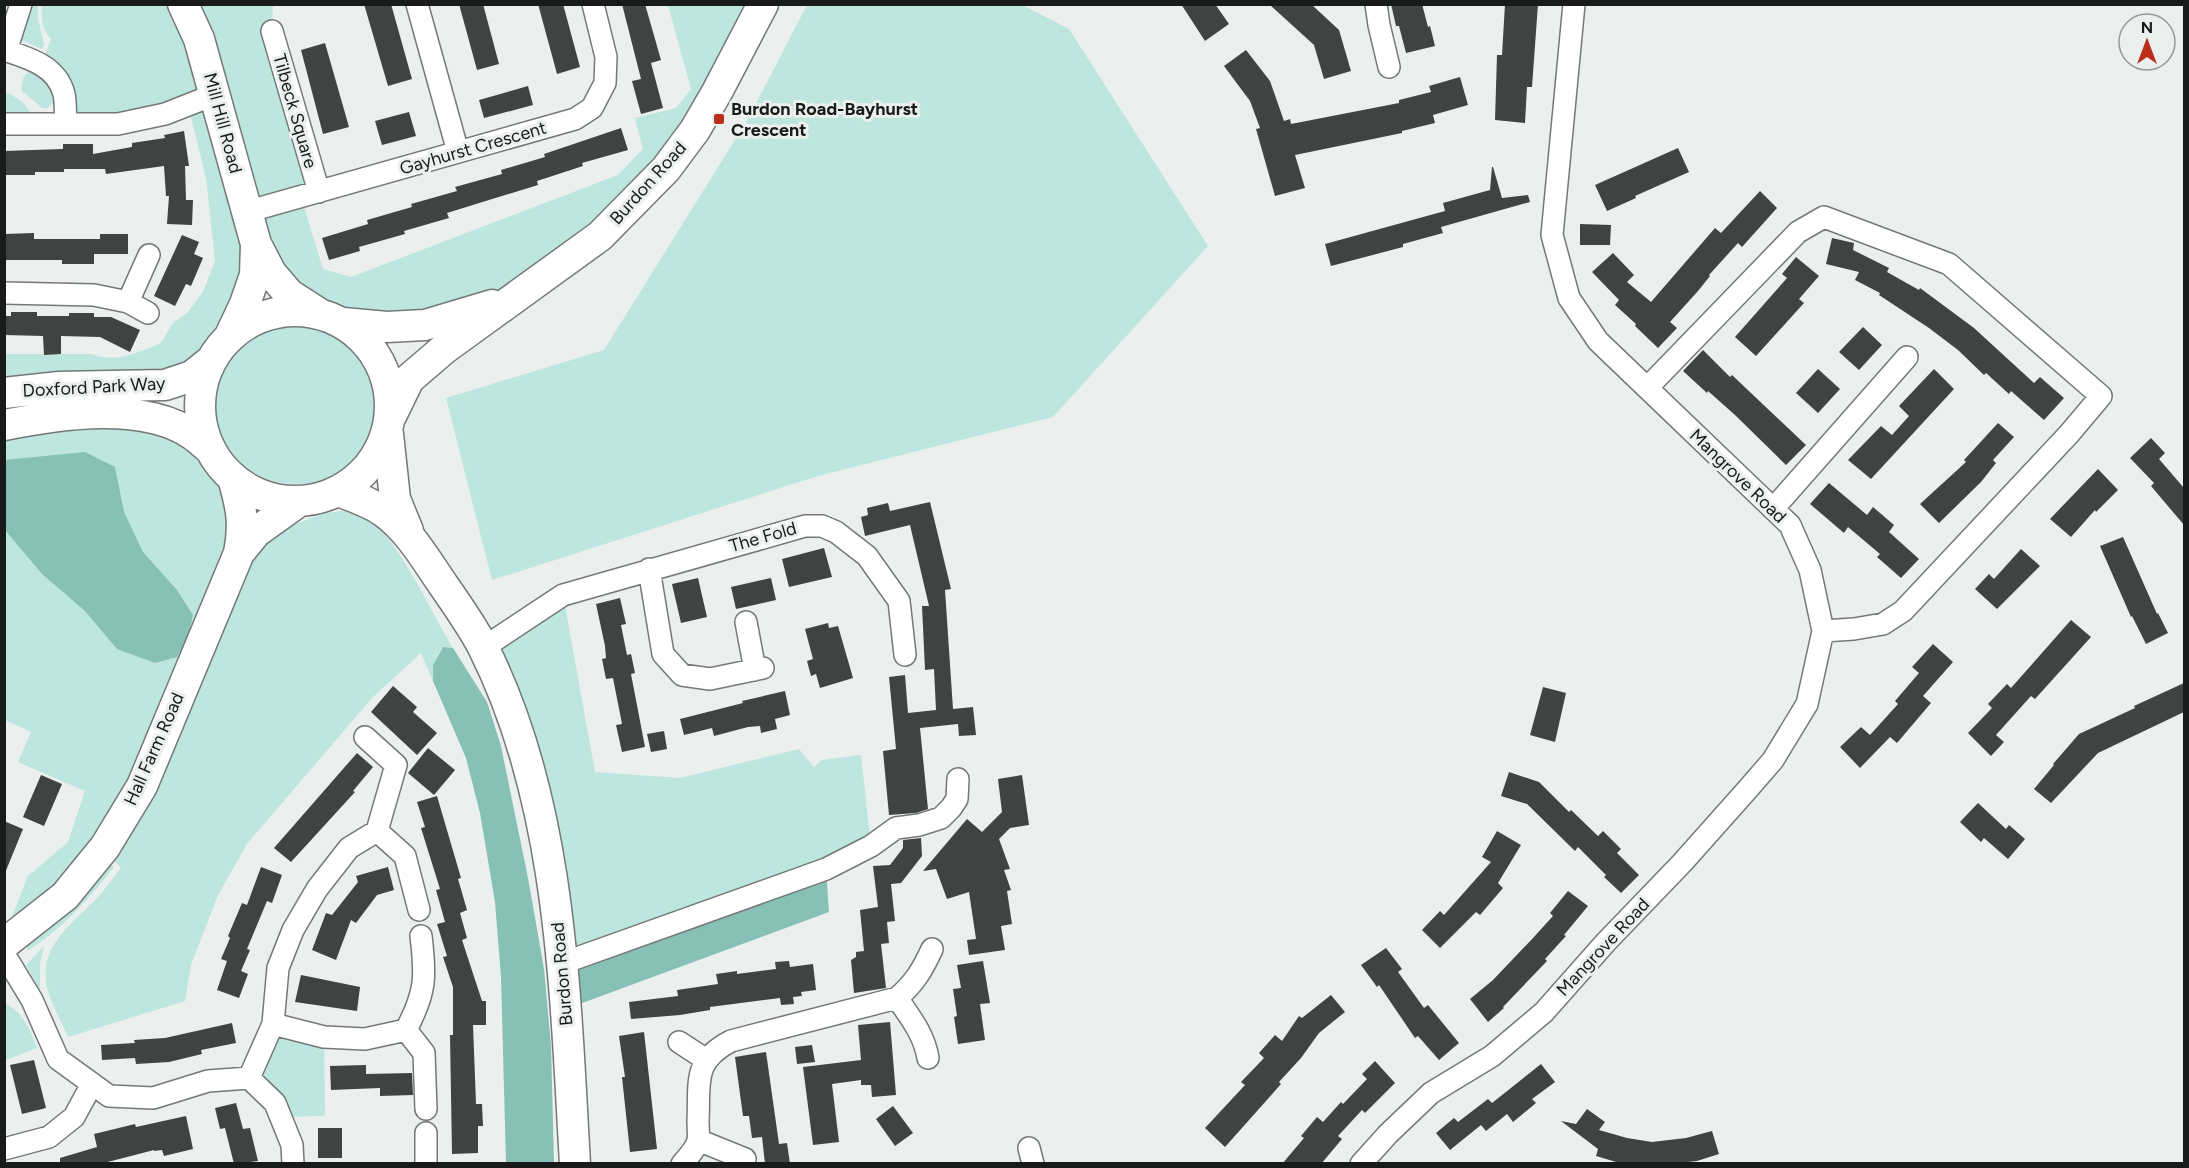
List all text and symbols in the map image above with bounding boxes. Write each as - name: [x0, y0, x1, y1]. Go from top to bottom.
- north arrow: [2117, 12, 2177, 72]
- text: N: [2141, 18, 2153, 37]
- street label: Tilbeck Square: [268, 51, 322, 171]
- street label: Mill Hill Road: [199, 70, 247, 176]
- place label: Burdon Road-Bayhurst Crescent: [731, 98, 918, 141]
- marker: Burdon Road-Bayhurst Crescent: [712, 112, 726, 126]
- street label: Gayhurst Crescent: [397, 116, 549, 179]
- street label: Burdon Road: [605, 137, 691, 229]
- street label: Doxford Park Way: [22, 372, 167, 402]
- street label: Mangrove Road: [1685, 424, 1791, 528]
- street label: The Fold: [727, 517, 799, 557]
- street label: Hall Farm Road: [119, 689, 189, 809]
- street label: Mangrove Road: [1552, 893, 1654, 1001]
- street label: Burdon Road: [547, 921, 577, 1027]

